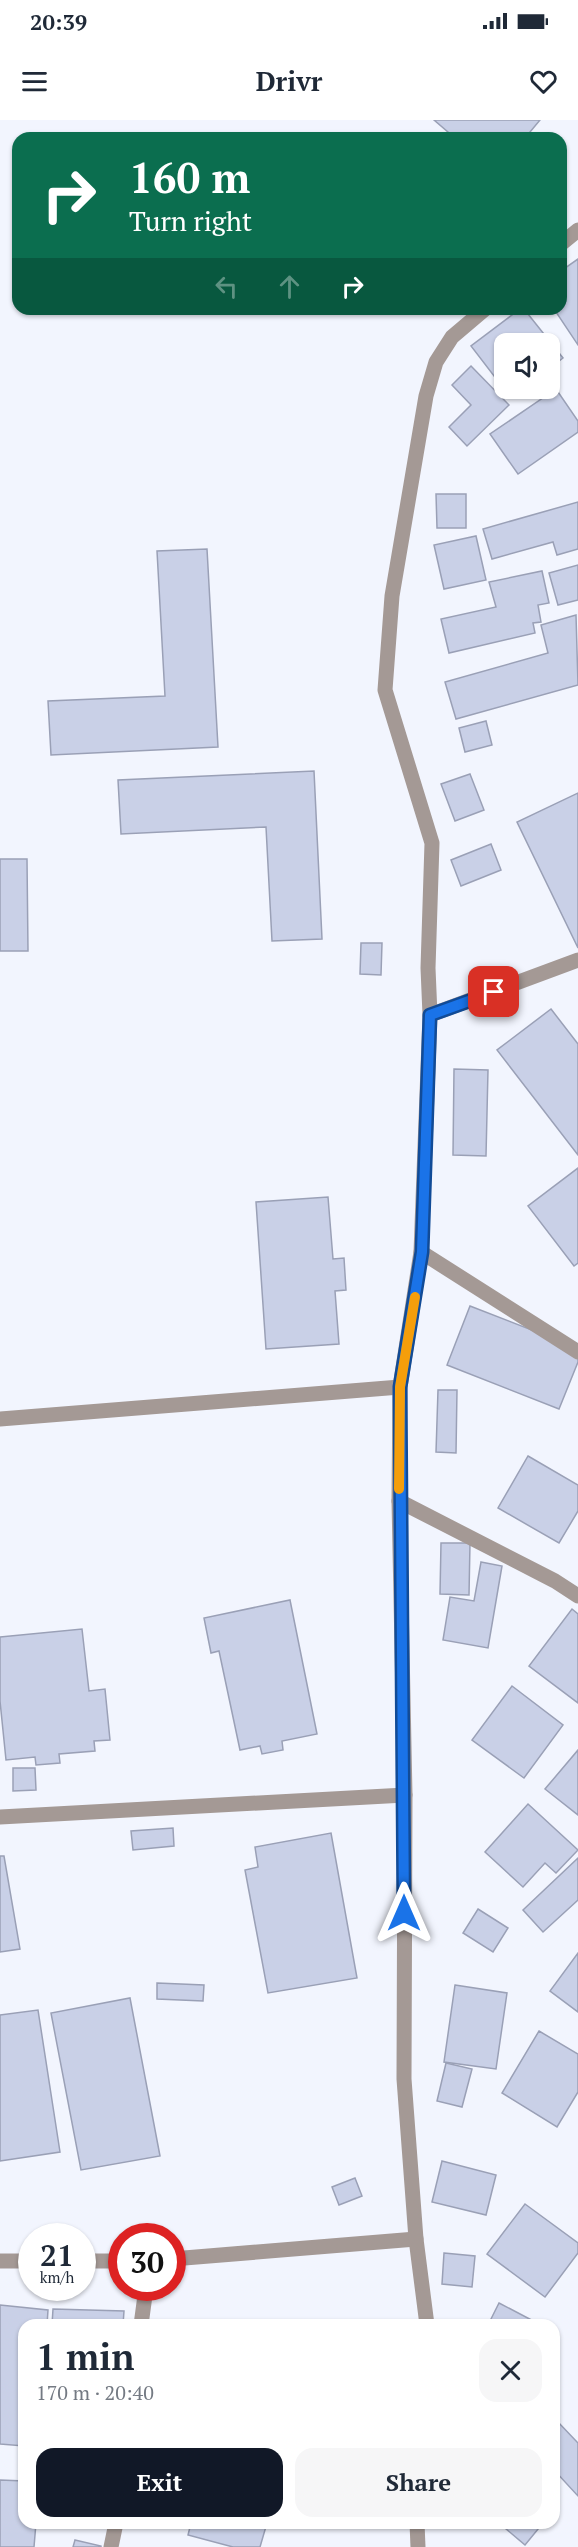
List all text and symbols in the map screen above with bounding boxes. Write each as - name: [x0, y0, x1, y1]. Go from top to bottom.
- text: 20:39: [30, 7, 87, 36]
- text: Drivr: [256, 63, 322, 99]
- icon: menu: [18, 65, 51, 98]
- icon: heart: [527, 65, 560, 98]
- text: 160 m: [129, 149, 250, 205]
- icon: right: [30, 156, 108, 234]
- text: Turn right: [129, 203, 252, 239]
- icon: left: [210, 270, 243, 303]
- icon: ahead: [273, 270, 306, 303]
- icon: right: [336, 270, 369, 303]
- map controls: [494, 333, 560, 399]
- button: sound: [494, 333, 560, 399]
- pin: [468, 966, 519, 1017]
- icon: arrive: [477, 975, 510, 1008]
- position arrow: [372, 1881, 436, 1945]
- speed limit sign: 30: [108, 2223, 186, 2301]
- text: 21: [40, 2235, 74, 2275]
- text: km/h: [40, 2267, 74, 2287]
- text: 1 min: [36, 2333, 134, 2380]
- button: close: [479, 2339, 542, 2402]
- text: 170 m · 20:40: [36, 2379, 154, 2406]
- button: Exit: [36, 2448, 283, 2517]
- button: Share: [295, 2448, 542, 2517]

